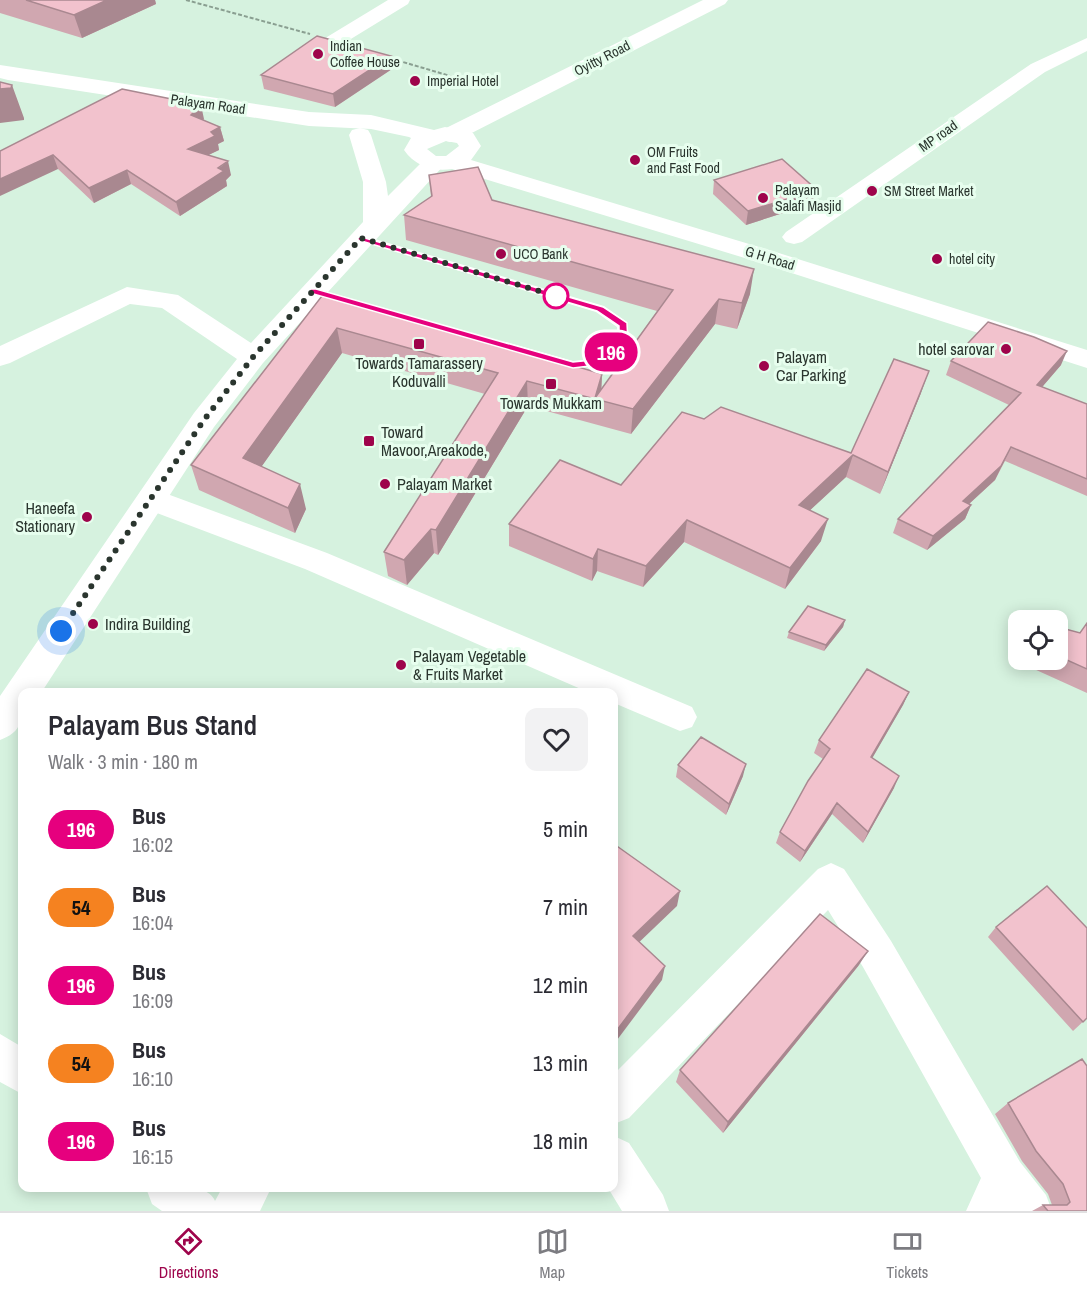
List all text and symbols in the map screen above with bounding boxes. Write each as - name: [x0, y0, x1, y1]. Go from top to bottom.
- street label: Oyitty Road: [571, 36, 633, 80]
- place label: Indian Coffee House: [330, 37, 400, 71]
- marker: Indian Coffee House: [311, 47, 325, 61]
- place label: Imperial Hotel: [427, 72, 498, 90]
- marker: Imperial Hotel: [408, 74, 422, 88]
- street label: Palayam Road: [169, 90, 247, 118]
- street label: MP road: [915, 116, 961, 156]
- place label: OM Fruits and Fast Food: [647, 143, 720, 177]
- marker: OM Fruits and Fast Food: [628, 153, 642, 167]
- place label: Palayam Salafi Masjid: [775, 181, 841, 215]
- place label: SM Street Market: [884, 182, 973, 200]
- marker: SM Street Market: [865, 184, 879, 198]
- marker: Palayam Salafi Masjid: [756, 191, 770, 205]
- street label: G H Road: [743, 242, 797, 274]
- place label: UCO Bank: [513, 245, 568, 263]
- marker: UCO Bank: [494, 247, 508, 261]
- place label: hotel city: [949, 250, 995, 268]
- marker: hotel city: [930, 252, 944, 266]
- unlabelled marker: [543, 283, 569, 309]
- line badge: 196: [576, 332, 646, 372]
- marker: Towards Tamarassery Koduvalli: [412, 337, 426, 351]
- text: 196: [597, 338, 625, 367]
- place label: hotel sarovar: [918, 338, 995, 360]
- marker: hotel sarovar: [999, 342, 1013, 356]
- place label: Palayam Car Parking: [776, 346, 847, 386]
- place label: Towards Tamarassery Koduvalli: [355, 352, 483, 392]
- marker: Palayam Car Parking: [757, 359, 771, 373]
- marker: Towards Mukkam: [544, 377, 558, 391]
- place label: Towards Mukkam: [500, 392, 602, 414]
- place label: Toward Mavoor,Areakode,: [381, 421, 487, 461]
- marker: Toward Mavoor,Areakode,: [362, 434, 376, 448]
- place label: Palayam Market: [397, 473, 492, 495]
- marker: Palayam Market: [378, 477, 392, 491]
- place label: Haneefa Stationary: [15, 497, 76, 537]
- marker: Haneefa Stationary: [80, 510, 94, 524]
- map controls: [1008, 610, 1068, 670]
- button: locate: [1008, 610, 1068, 670]
- place label: Indira Building: [105, 613, 191, 635]
- your location: [46, 616, 76, 646]
- marker: Indira Building: [86, 617, 100, 631]
- place label: Palayam Vegetable & Fruits Market: [413, 645, 526, 685]
- marker: Palayam Vegetable & Fruits Market: [394, 658, 408, 672]
- text: Palayam Bus Stand: [48, 706, 257, 744]
- button: heart: [525, 708, 588, 771]
- text: Walk · 3 min · 180 m: [48, 748, 198, 775]
- text: Bus: [132, 801, 166, 831]
- text: 5 min: [543, 814, 588, 844]
- text: 196: [67, 815, 95, 844]
- text: 16:02: [132, 831, 173, 858]
- text: Bus: [132, 879, 166, 909]
- text: 7 min: [543, 892, 588, 922]
- text: 54: [71, 893, 91, 922]
- text: 16:04: [132, 909, 173, 936]
- text: Bus: [132, 957, 166, 987]
- text: 12 min: [533, 970, 588, 1000]
- text: 196: [67, 971, 95, 1000]
- text: 16:09: [132, 987, 173, 1014]
- text: Bus: [132, 1035, 166, 1065]
- text: 13 min: [533, 1048, 588, 1078]
- text: 54: [71, 1049, 91, 1078]
- text: 16:10: [132, 1065, 173, 1092]
- text: Bus: [132, 1113, 166, 1143]
- text: 18 min: [533, 1126, 588, 1156]
- text: 196: [67, 1127, 95, 1156]
- text: 16:15: [132, 1143, 173, 1170]
- tab: Directions: [159, 1225, 218, 1283]
- tab: Map: [536, 1225, 569, 1283]
- tab: Tickets: [886, 1225, 928, 1283]

